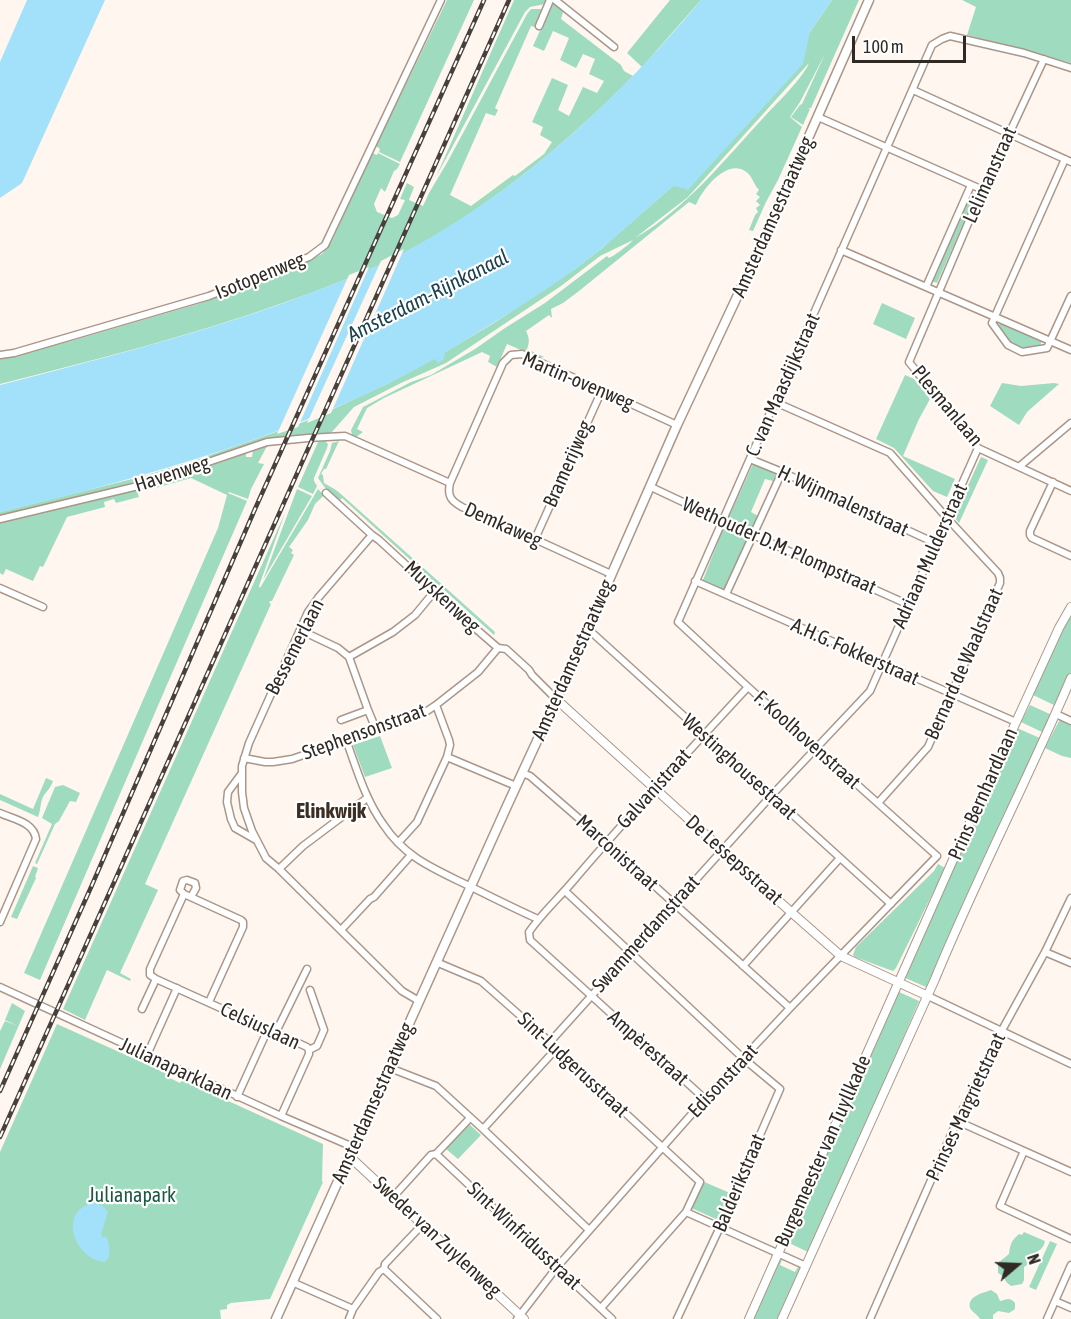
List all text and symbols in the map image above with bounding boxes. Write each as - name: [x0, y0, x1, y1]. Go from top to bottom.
- scale bar: [855, 24, 969, 62]
- text: 100 m: [863, 36, 904, 57]
- street label: Lelimanstraat: [958, 123, 1022, 227]
- street label: Amsterdamsestraatweg: [727, 133, 819, 301]
- water label: Amsterdam-Rijnkanaal: [343, 244, 513, 348]
- street label: Isotopenweg: [212, 247, 308, 305]
- street label: C. van Maasdijkstraat: [741, 310, 825, 460]
- street label: Martin-ovenweg: [519, 347, 637, 415]
- street label: Plesmanlaan: [906, 361, 988, 451]
- street label: Bramerijweg: [538, 417, 598, 511]
- street label: Havenweg: [132, 451, 212, 497]
- street label: H. Wijnmalenstraat: [774, 460, 912, 542]
- street label: Adriaan Mulderstraat: [887, 480, 973, 632]
- street label: Wethouder D.M. Plompstraat: [678, 492, 880, 600]
- street label: Demkaweg: [461, 497, 545, 553]
- street label: Muyskenweg: [399, 556, 485, 638]
- street label: Amsterdamsestraatweg: [527, 576, 619, 744]
- street label: Bernard de Waalstraat: [920, 585, 1008, 743]
- street label: Bessemerlaan: [261, 595, 329, 699]
- street label: A.H.G. Fokkerstraat: [787, 613, 923, 691]
- street label: F. Koolhovenstraat: [749, 686, 865, 794]
- street label: Stephensonstraat: [299, 699, 429, 765]
- street label: Westinghousestraat: [677, 709, 801, 825]
- street label: Prins Bernhardlaan: [943, 724, 1023, 864]
- street label: Galvanistraat: [612, 744, 696, 834]
- district label: Elinkwijk: [296, 798, 366, 824]
- street label: Marconistraat: [571, 810, 663, 896]
- street label: De Lessepsstraat: [681, 810, 787, 910]
- street label: Swammerdamstraat: [587, 871, 705, 997]
- street label: Celsiuslaan: [216, 997, 304, 1055]
- street label: Ampèrestraat: [603, 1005, 693, 1091]
- street label: Sint-Ludgerusstraat: [513, 1007, 633, 1123]
- street label: Amsterdamsestraatweg: [327, 1019, 419, 1187]
- street label: Prinses Margrietstraat: [921, 1029, 1011, 1185]
- street label: Julianaparklaan: [116, 1032, 236, 1106]
- street label: Edisonstraat: [683, 1039, 763, 1123]
- street label: Burgemeester van Tuyllkade: [770, 1051, 876, 1251]
- street label: Balderikstraat: [708, 1130, 770, 1236]
- street label: Sweder van Zuylenweg: [368, 1172, 506, 1302]
- street label: Sint-Winfridusstraat: [462, 1177, 586, 1295]
- park label: Julianapark: [88, 1184, 176, 1208]
- north arrow: [987, 1235, 1047, 1295]
- text: N: [1024, 1252, 1044, 1267]

